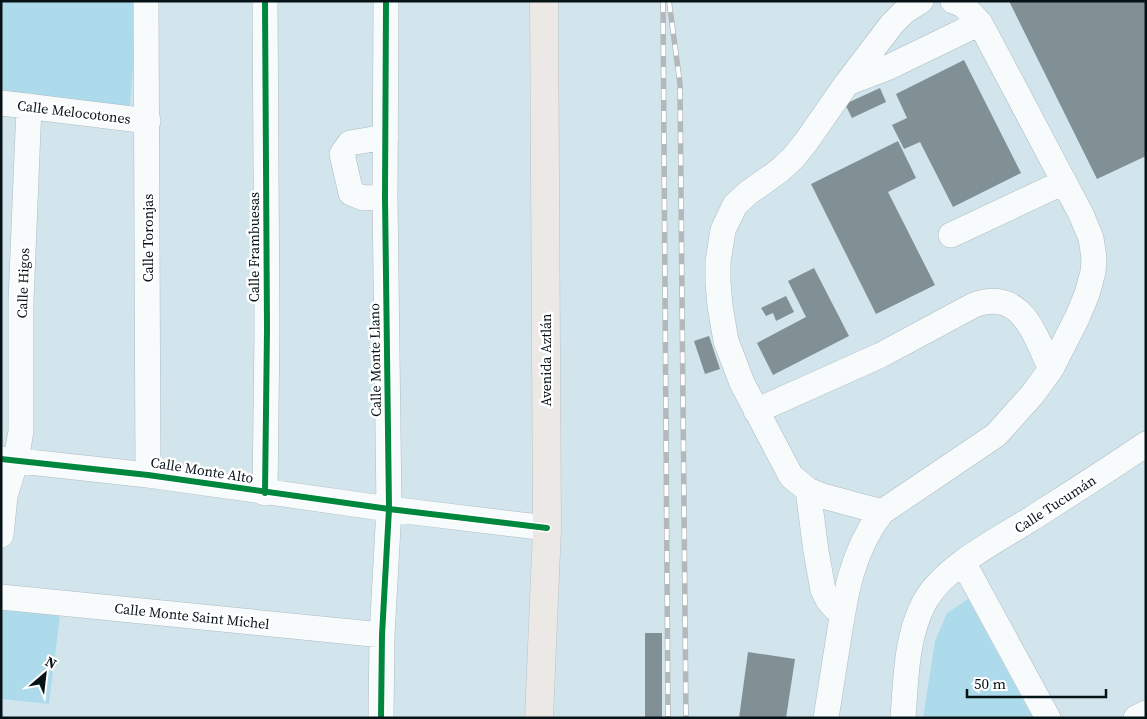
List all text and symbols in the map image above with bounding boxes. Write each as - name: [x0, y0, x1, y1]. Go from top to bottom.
- street label: Calle Melocotones: [16, 95, 132, 129]
- street label: Calle Frambuesas: [244, 192, 264, 302]
- street label: Calle Toronjas: [138, 194, 158, 282]
- street label: Calle Higos: [12, 247, 34, 319]
- street label: Calle Monte Llano: [364, 303, 386, 417]
- street label: Avenida Aztlán: [536, 313, 556, 407]
- street label: Calle Monte Alto: [149, 452, 255, 488]
- street label: Calle Tucumán: [1010, 470, 1100, 538]
- street label: Calle Monte Saint Michel: [113, 598, 271, 634]
- north arrow: [20, 649, 70, 699]
- text: N: [42, 651, 60, 674]
- scale bar: [967, 666, 1106, 698]
- text: 50 m: [974, 673, 1006, 694]

